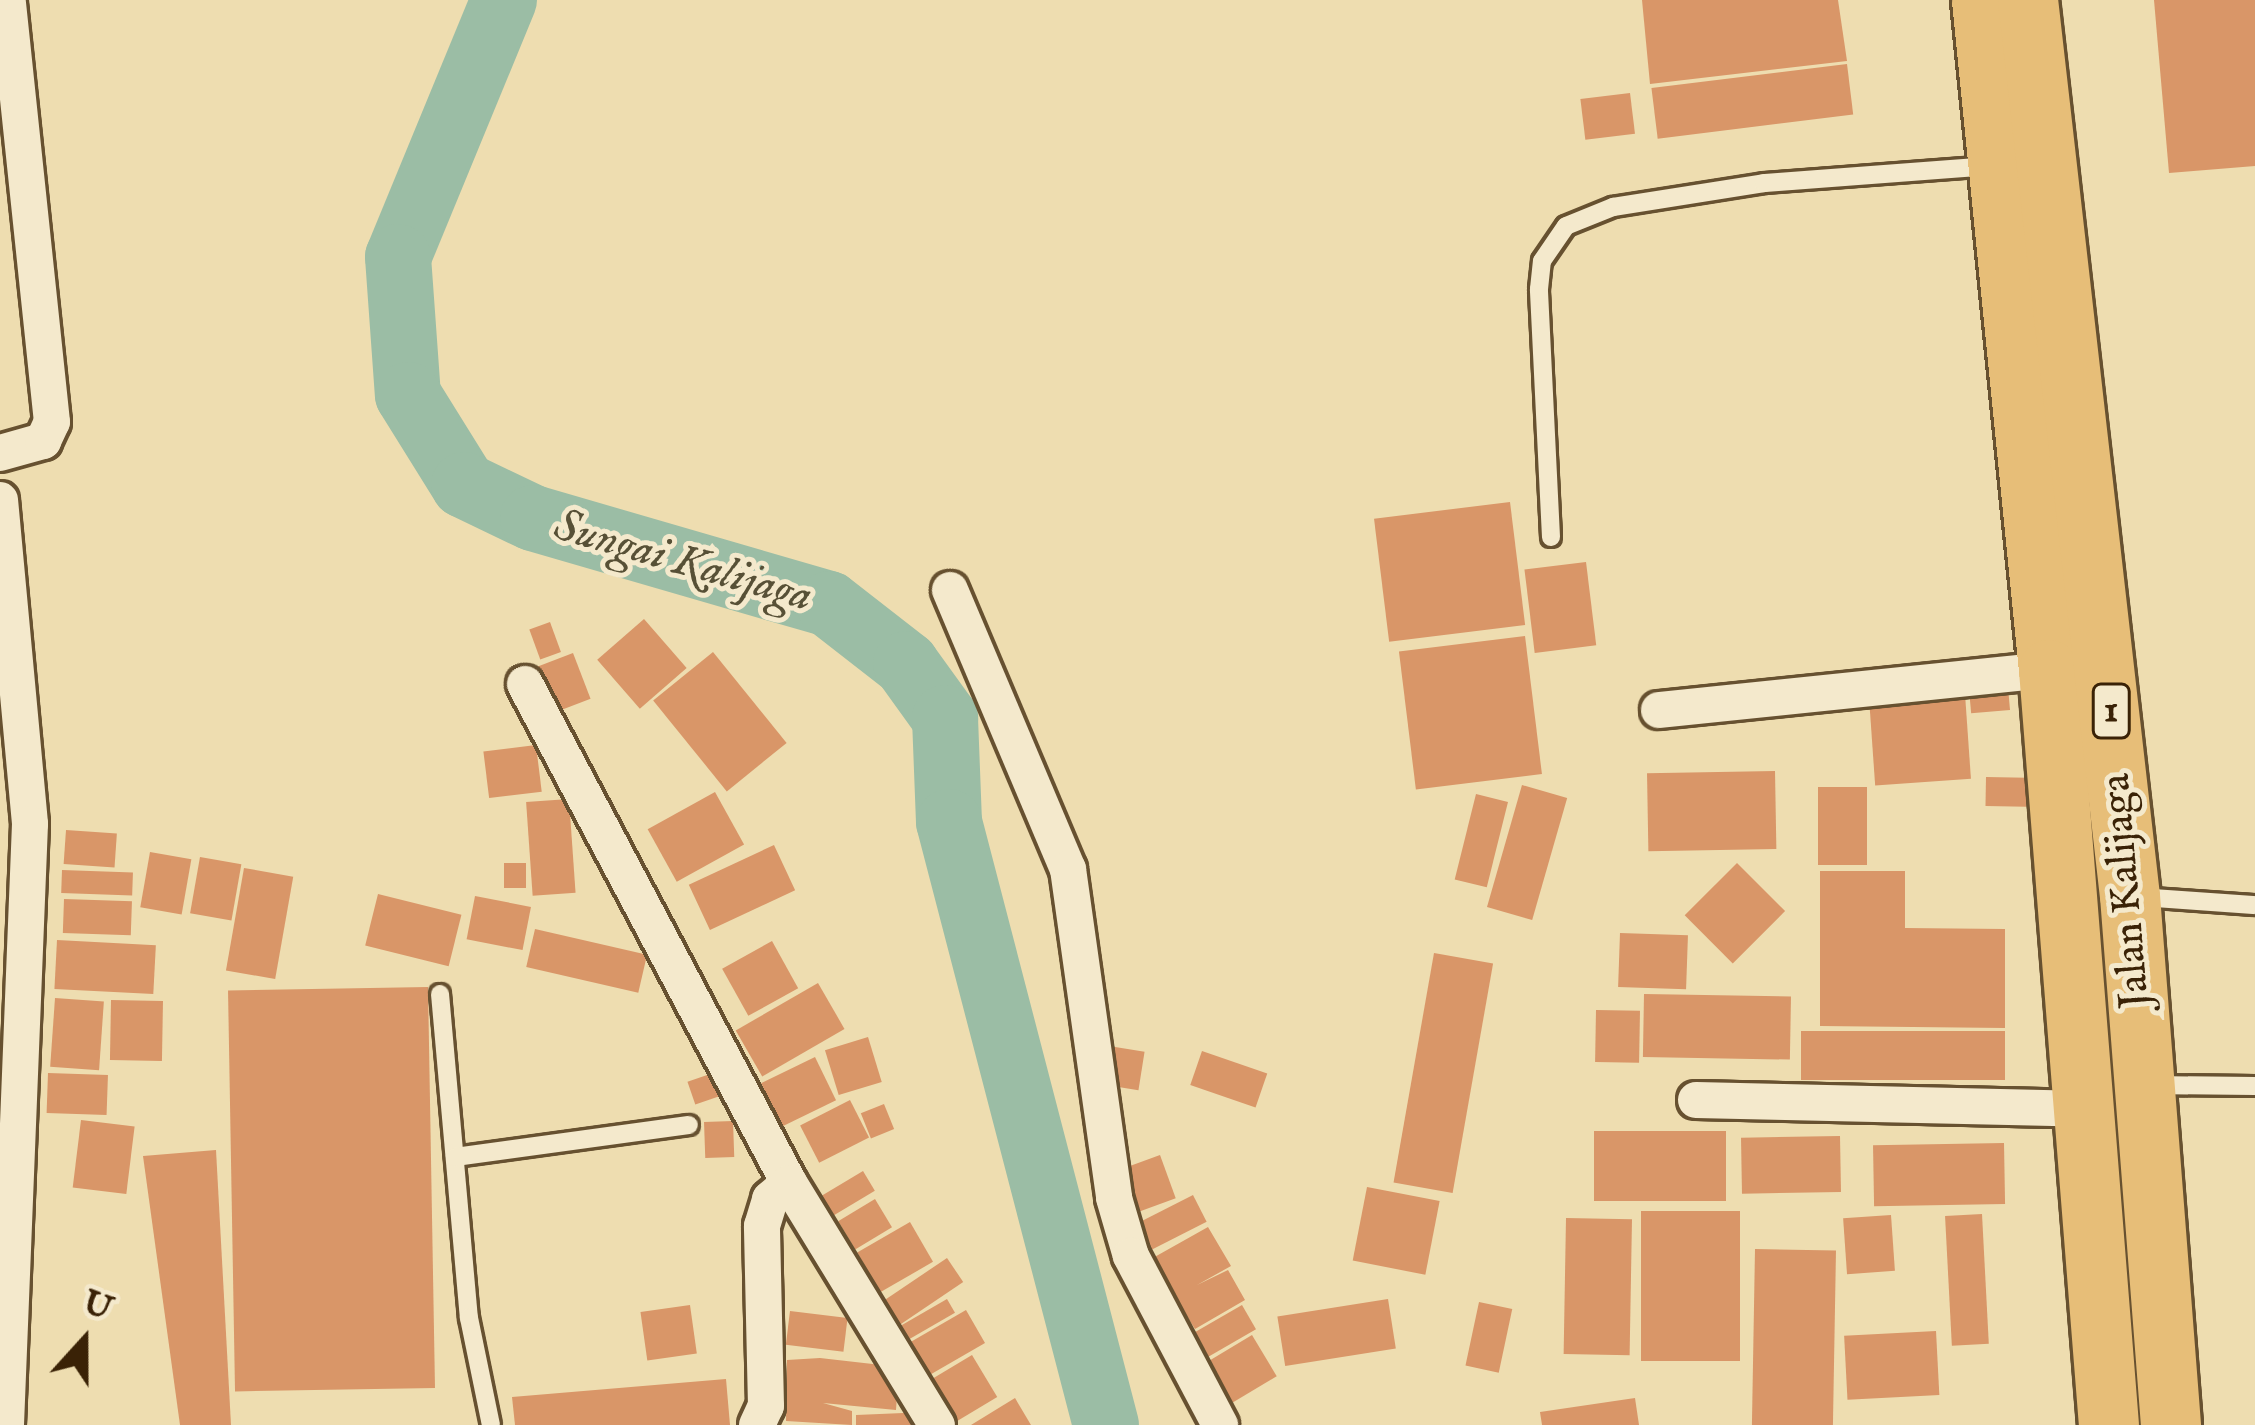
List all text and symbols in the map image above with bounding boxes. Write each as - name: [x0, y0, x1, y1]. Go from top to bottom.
- water label: Sungai Kalijaga: [548, 499, 818, 625]
- road number: 1: [2090, 678, 2132, 744]
- street label: Jalan Kalijaga: [2092, 771, 2162, 1011]
- north arrow: [24, 1281, 144, 1401]
- text: U: [76, 1283, 117, 1332]

